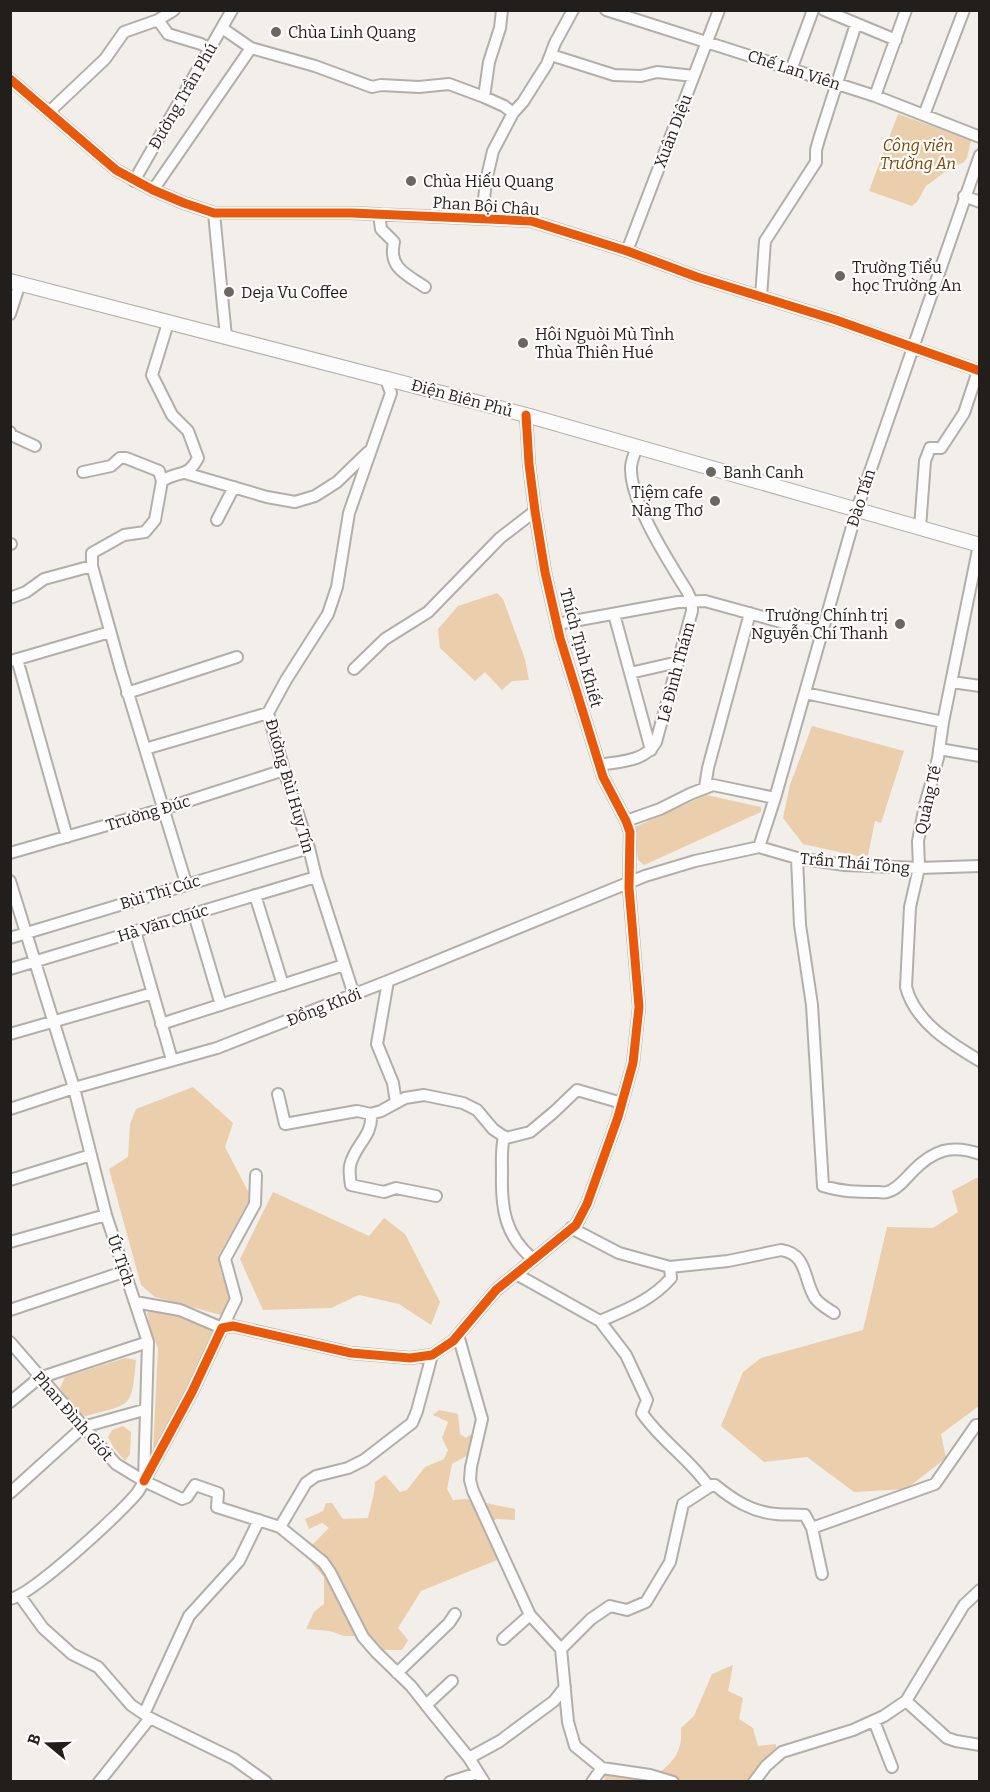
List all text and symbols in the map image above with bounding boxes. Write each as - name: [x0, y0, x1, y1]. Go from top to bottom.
- place label: Chùa Linh Quang: [288, 23, 416, 42]
- marker: Chùa Linh Quang: [269, 25, 283, 39]
- street label: Đường Trần Phú: [144, 39, 221, 153]
- street label: Chế Lan Viên: [745, 45, 843, 94]
- street label: Xuân Diệu: [650, 91, 696, 171]
- park label: Công viên Trường An: [880, 136, 956, 173]
- place label: Chùa Hiếu Quang: [423, 171, 554, 191]
- marker: Chùa Hiếu Quang: [404, 174, 418, 188]
- street label: Phan Bội Châu: [432, 193, 540, 219]
- place label: Trường Tiểu học Trường An: [852, 258, 961, 295]
- marker: Trường Tiểu học Trường An: [833, 269, 847, 283]
- place label: Deja Vu Coffee: [241, 283, 348, 302]
- marker: Deja Vu Coffee: [222, 285, 236, 299]
- place label: Hôi Nguòi Mù Tình Thùa Thiên Hué: [535, 325, 674, 362]
- marker: Hôi Nguòi Mù Tình Thùa Thiên Hué: [516, 336, 530, 350]
- street label: Điện Biên Phủ: [409, 375, 515, 421]
- place label: Banh Canh: [723, 463, 804, 482]
- marker: Banh Canh: [704, 465, 718, 479]
- street label: Đào Tấn: [842, 466, 879, 529]
- place label: Tiệm cafe Nàng Thơ: [631, 483, 703, 520]
- marker: Tiệm cafe Nàng Thơ: [708, 494, 722, 508]
- street label: Thích Tịnh Khiết: [556, 586, 607, 710]
- place label: Trường Chính trị Nguyễn Chí Thanh: [751, 606, 888, 643]
- marker: Trường Chính trị Nguyễn Chí Thanh: [893, 617, 907, 631]
- street label: Lê Đình Thám: [653, 620, 699, 724]
- street label: Đường Bùi Huy Tín: [262, 717, 318, 855]
- street label: Quảng Tế: [910, 763, 945, 836]
- street label: Trường Đúc: [104, 791, 192, 835]
- street label: Trần Thái Tông: [799, 848, 911, 877]
- street label: Bùi Thị Cúc: [118, 871, 202, 913]
- street label: Hà Văn Chúc: [115, 900, 211, 946]
- street label: Đồng Khởi: [284, 983, 364, 1030]
- street label: Út Tịch: [103, 1232, 139, 1288]
- street label: Phan Đình Giót: [29, 1367, 117, 1465]
- north arrow: [18, 1714, 78, 1774]
- text: B: [24, 1731, 45, 1747]

